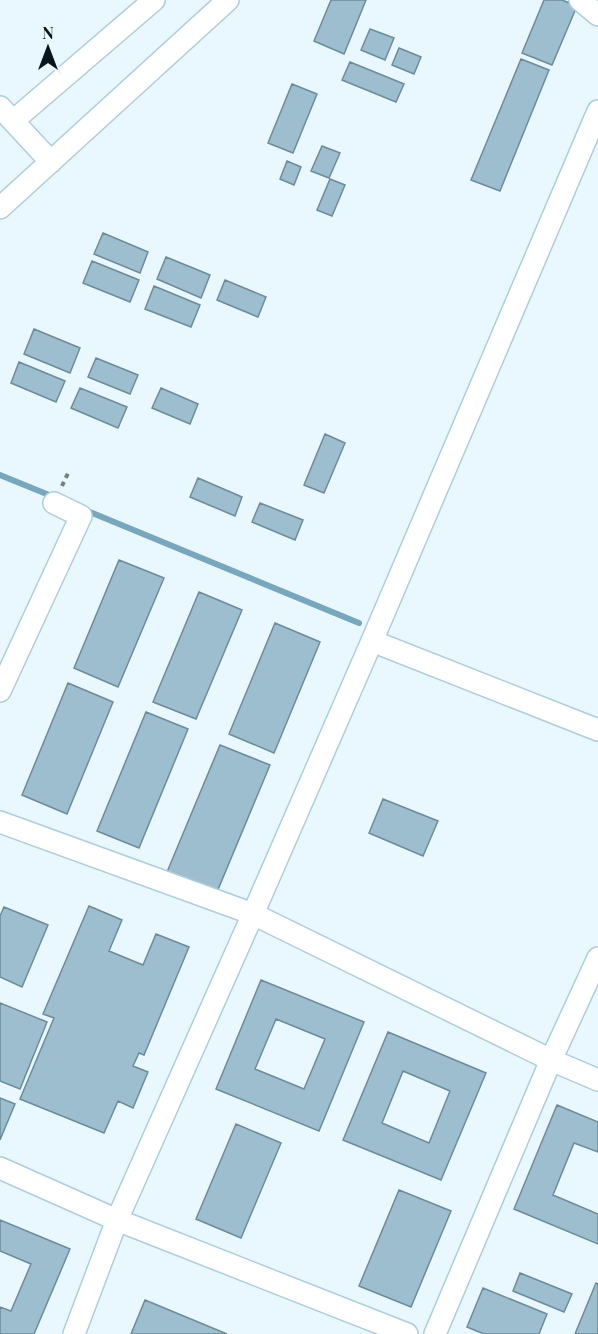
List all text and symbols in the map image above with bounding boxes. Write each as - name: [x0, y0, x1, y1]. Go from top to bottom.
- north arrow: [18, 18, 78, 78]
- text: N: [42, 22, 54, 43]

